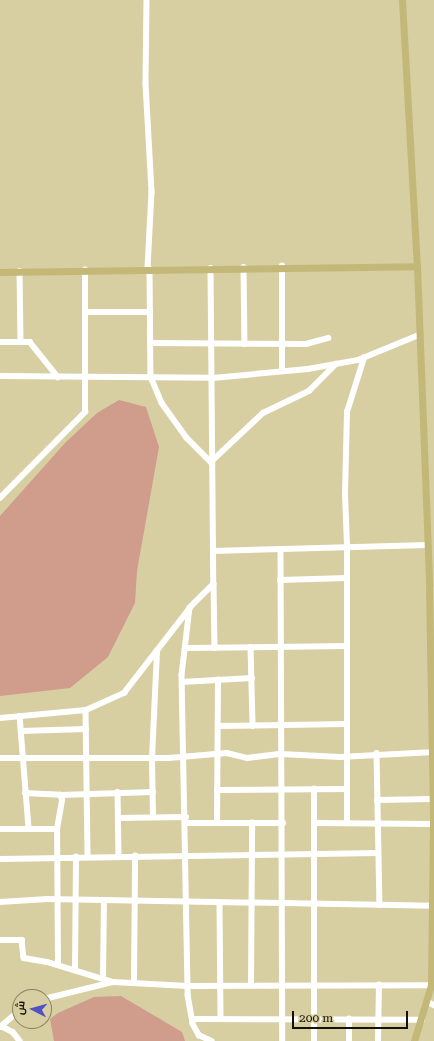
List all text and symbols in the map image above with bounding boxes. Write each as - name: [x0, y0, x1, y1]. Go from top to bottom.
- north arrow: [12, 989, 52, 1029]
- text: ش: [13, 1000, 28, 1016]
- scale bar: [294, 1003, 410, 1029]
- text: 200 m: [299, 1011, 333, 1025]

